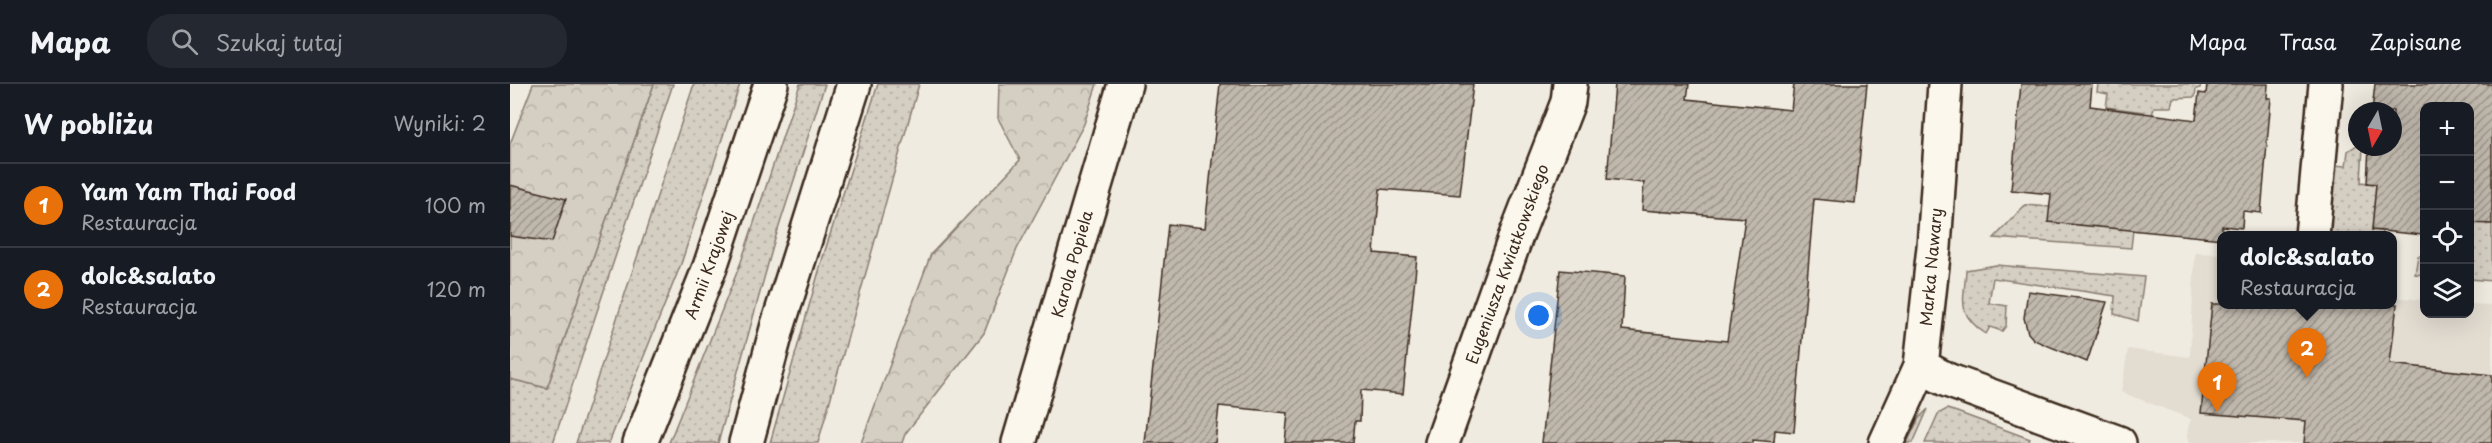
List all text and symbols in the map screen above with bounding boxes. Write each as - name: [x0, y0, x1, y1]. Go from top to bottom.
- search box: [147, 14, 567, 68]
- text: Mapa: [30, 20, 111, 63]
- icon: search: [168, 25, 201, 58]
- text: Szukaj tutaj: [216, 25, 343, 58]
- text: Mapa: [2189, 25, 2246, 57]
- text: Trasa: [2279, 25, 2336, 57]
- text: Zapisane: [2369, 25, 2462, 57]
- north arrow: [2348, 102, 2402, 156]
- map controls: [2420, 102, 2474, 318]
- button: +: [2420, 102, 2474, 156]
- text: W pobliżu: [24, 104, 153, 143]
- text: Wyniki: 2: [393, 108, 486, 138]
- button: −: [2420, 156, 2474, 210]
- street label: Eugeniusza Kwiatkowskiego: [1459, 160, 1553, 367]
- text: Yam Yam Thai Food: [81, 174, 296, 207]
- text: 1: [39, 190, 48, 220]
- text: 100 m: [425, 190, 486, 220]
- text: Restauracja: [81, 207, 197, 237]
- street label: Armii Krajowej: [677, 207, 739, 322]
- street label: Karola Popiela: [1044, 207, 1098, 320]
- street label: Marka Nawary: [1913, 207, 1947, 327]
- button: locate: [2420, 210, 2474, 264]
- popup: [2217, 231, 2397, 309]
- text: dolc&salato: [2240, 239, 2374, 272]
- text: dolc&salato: [81, 258, 216, 291]
- button: layers: [2420, 264, 2474, 318]
- text: Restauracja: [2240, 272, 2356, 302]
- text: 2: [36, 274, 51, 304]
- text: 120 m: [427, 274, 486, 304]
- text: Restauracja: [81, 291, 197, 321]
- your location: [1524, 301, 1553, 330]
- pin: 2: [2288, 328, 2326, 378]
- pin: 1: [2198, 362, 2236, 412]

